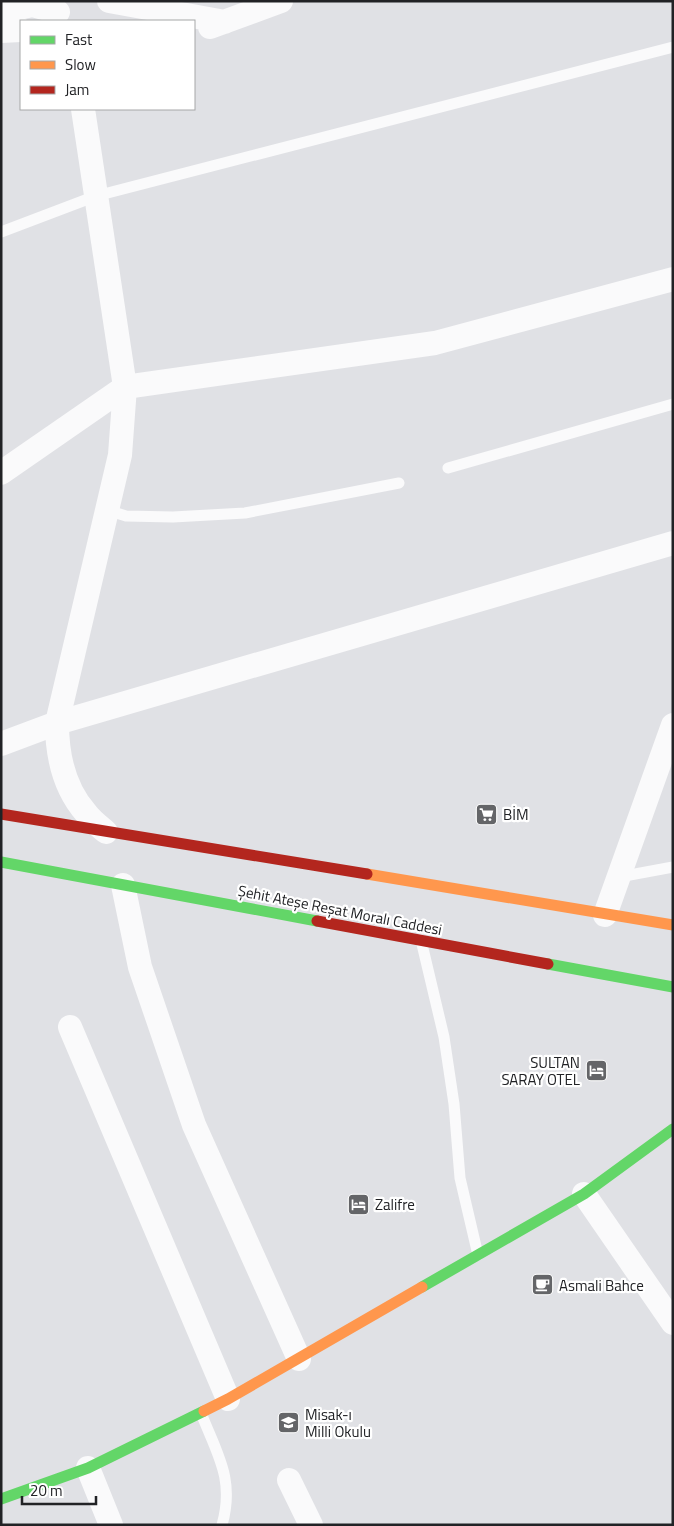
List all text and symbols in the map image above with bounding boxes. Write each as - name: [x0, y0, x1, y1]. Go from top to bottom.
- legend: [20, 20, 195, 110]
- text: Fast: [65, 28, 93, 51]
- text: Slow: [65, 53, 96, 76]
- text: Jam: [65, 78, 89, 101]
- supermarket icon: BİM: [475, 802, 499, 826]
- place label: BİM: [503, 803, 529, 826]
- street label: Şehit Ateşe Reşat Moralı Caddesi: [236, 879, 444, 941]
- place label: SULTAN SARAY OTEL: [501, 1051, 580, 1091]
- hotel icon: SULTAN SARAY OTEL: [584, 1059, 608, 1083]
- hotel icon: Zalifre: [347, 1192, 371, 1216]
- place label: Zalifre: [375, 1193, 415, 1216]
- cafe icon: Asmali Bahce: [531, 1273, 555, 1297]
- place label: Asmali Bahce: [559, 1274, 644, 1297]
- place label: Misak-ı Milli Okulu: [305, 1403, 371, 1443]
- school or university icon: Misak-ı Milli Okulu: [277, 1411, 301, 1435]
- scale bar: [22, 1474, 96, 1506]
- text: 20 m: [30, 1479, 63, 1502]

